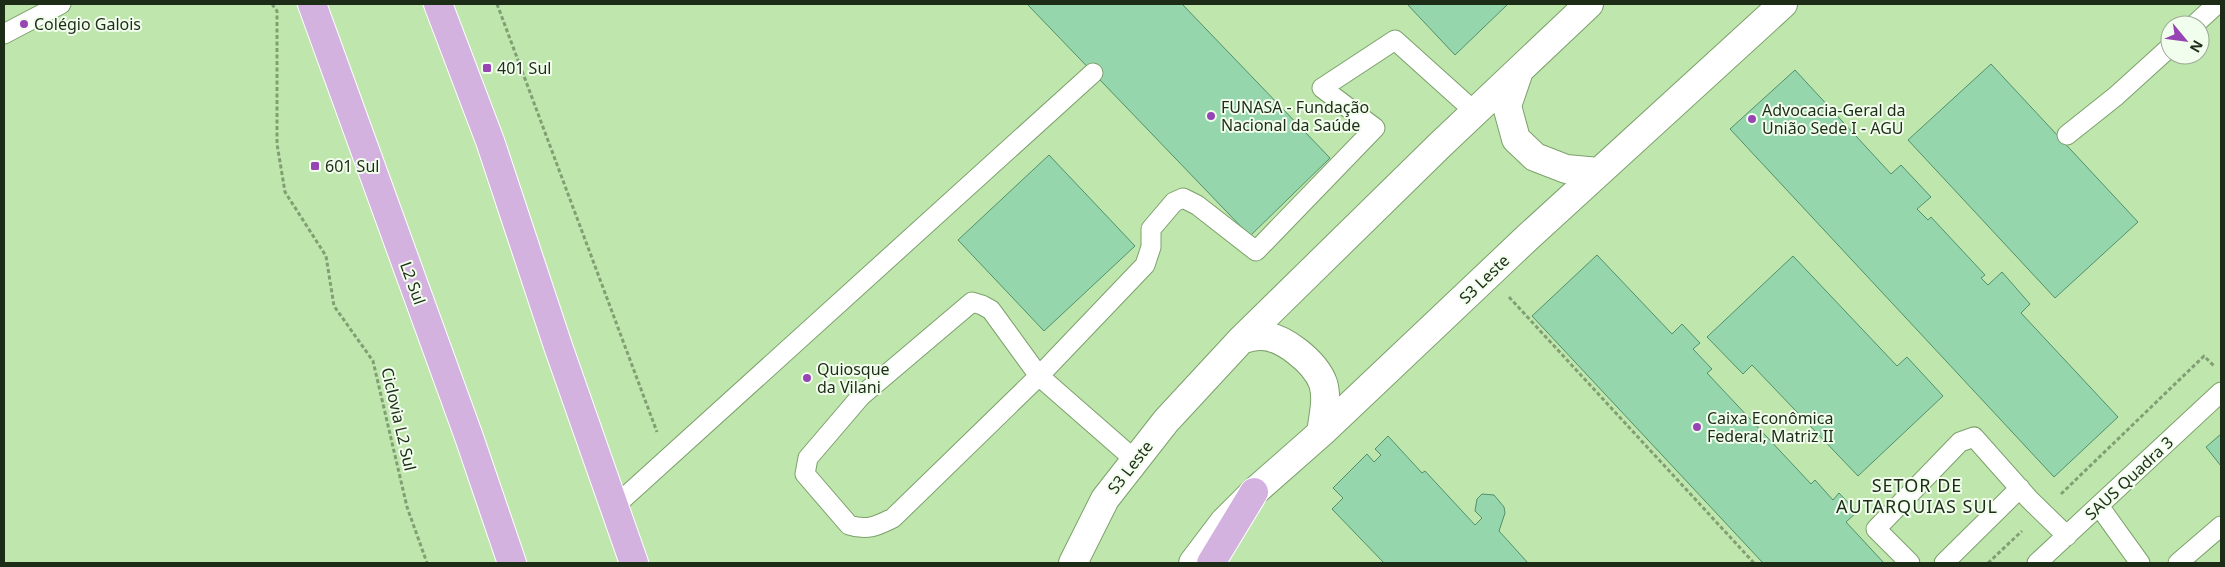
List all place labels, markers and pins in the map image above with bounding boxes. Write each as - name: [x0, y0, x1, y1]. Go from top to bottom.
- place label: Colégio Galois: [34, 13, 141, 35]
- marker: Colégio Galois: [18, 18, 30, 30]
- place label: 401 Sul: [497, 57, 551, 79]
- marker: 401 Sul: [481, 62, 493, 74]
- place label: FUNASA - Fundação Nacional da Saúde: [1221, 96, 1369, 136]
- place label: Advocacia-Geral da União Sede I - AGU: [1762, 99, 1906, 139]
- marker: FUNASA - Fundação Nacional da Saúde: [1205, 110, 1217, 122]
- marker: Advocacia-Geral da União Sede I - AGU: [1746, 113, 1758, 125]
- place label: 601 Sul: [325, 155, 379, 177]
- marker: 601 Sul: [309, 160, 321, 172]
- place label: Quiosque da Vilani: [817, 358, 890, 398]
- marker: Quiosque da Vilani: [801, 372, 813, 384]
- place label: Caixa Econômica Federal, Matriz II: [1707, 407, 1834, 447]
- marker: Caixa Econômica Federal, Matriz II: [1691, 421, 1703, 433]

